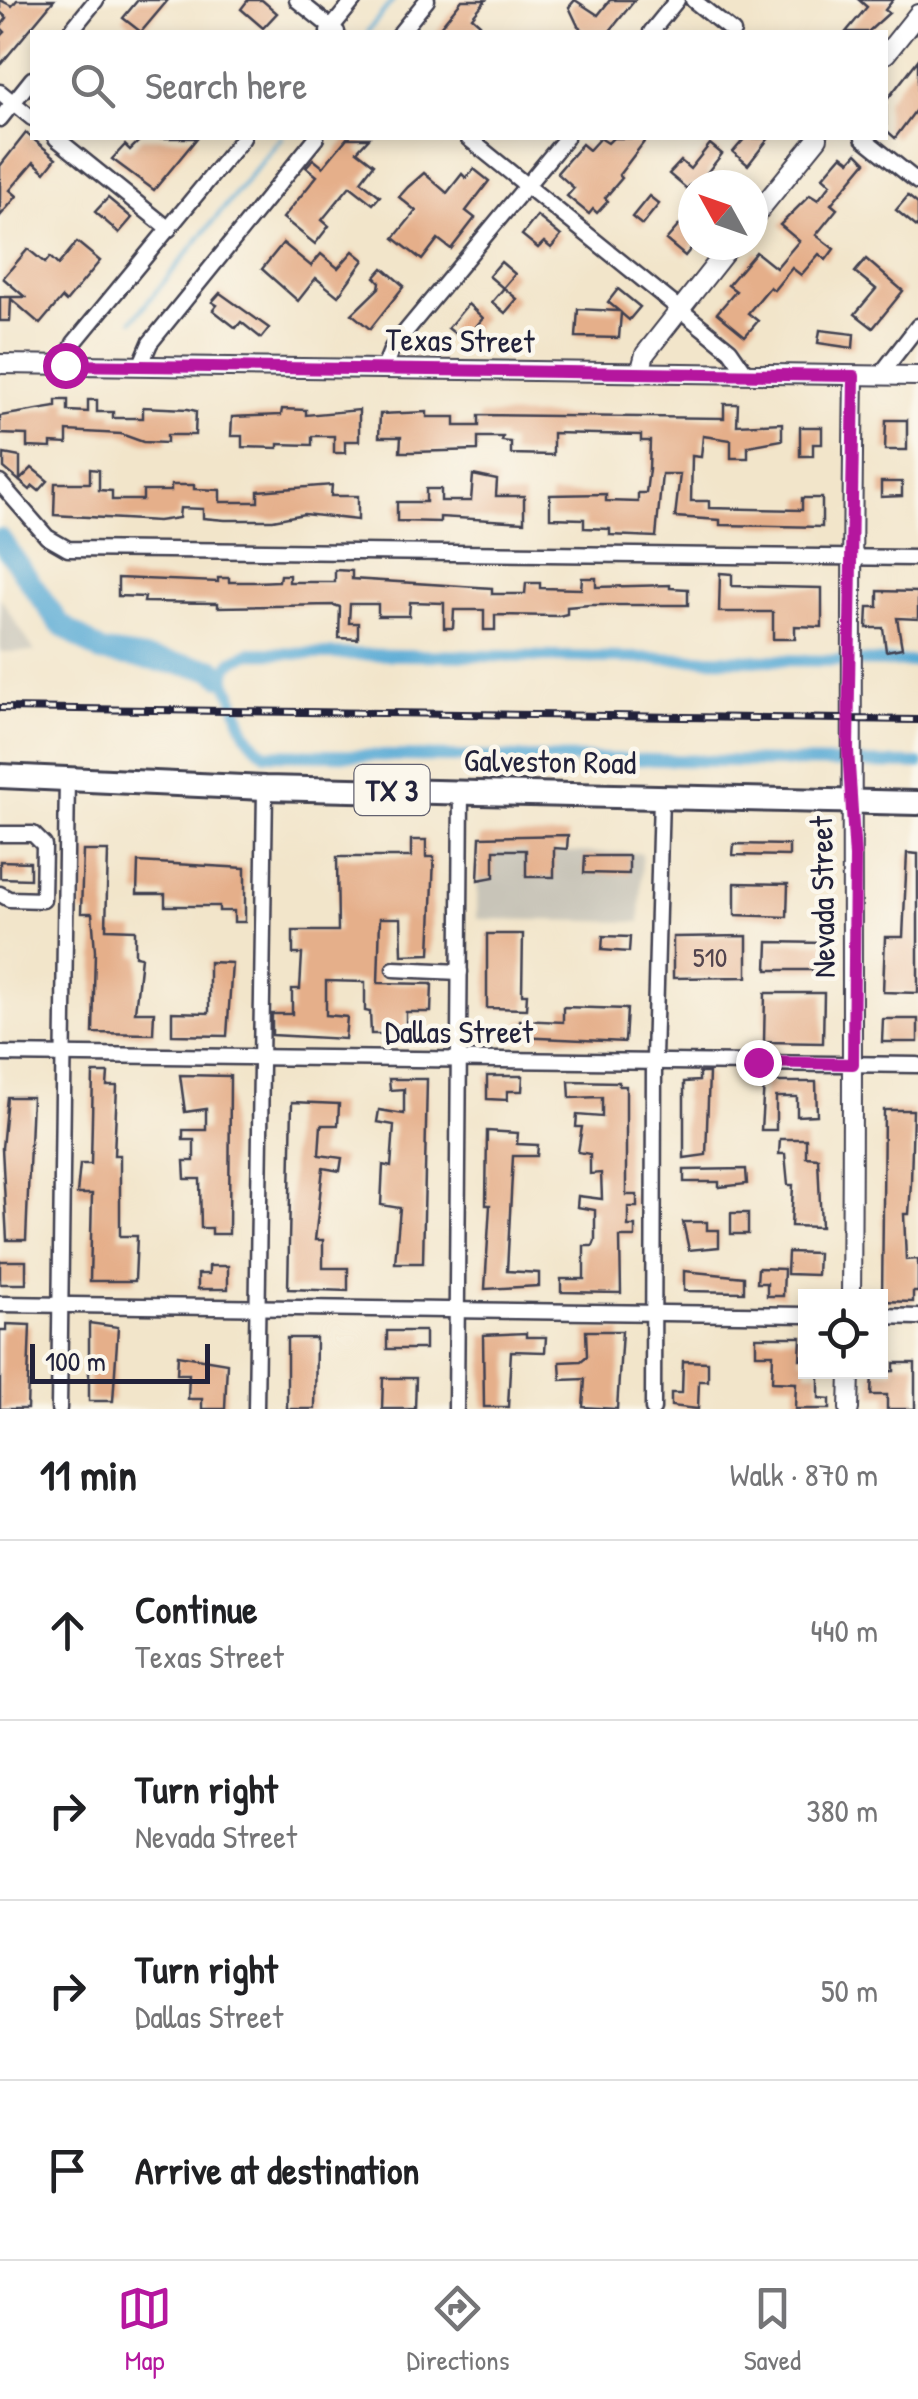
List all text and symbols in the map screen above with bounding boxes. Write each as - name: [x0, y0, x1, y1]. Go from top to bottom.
- search box: [30, 30, 888, 140]
- icon: search: [65, 58, 120, 113]
- text: Search here: [145, 59, 307, 111]
- north arrow: [678, 170, 768, 260]
- street label: Texas Street: [385, 317, 536, 363]
- route start: [43, 343, 89, 389]
- street label: Galveston Road: [463, 738, 637, 784]
- road number: TX 3: [354, 765, 430, 815]
- street label: Nevada Street: [799, 815, 845, 978]
- house number: 510: [693, 938, 727, 976]
- street label: Dallas Street: [385, 1010, 534, 1053]
- route end: [736, 1040, 782, 1086]
- map controls: [798, 1289, 888, 1379]
- button: locate: [798, 1289, 888, 1379]
- scale bar: [30, 1339, 210, 1384]
- text: 100 m: [45, 1342, 106, 1380]
- text: 11 min: [40, 1446, 137, 1503]
- text: Walk · 870 m: [730, 1453, 878, 1496]
- text: Continue: [135, 1583, 257, 1635]
- icon: ahead: [40, 1603, 95, 1658]
- text: 440 m: [811, 1609, 878, 1652]
- text: Texas Street: [135, 1635, 284, 1678]
- text: Turn right: [135, 1763, 278, 1815]
- icon: right: [40, 1783, 95, 1838]
- text: 380 m: [806, 1789, 878, 1832]
- text: Nevada Street: [135, 1815, 297, 1858]
- text: Turn right: [135, 1943, 278, 1995]
- icon: right: [40, 1963, 95, 2018]
- text: 50 m: [821, 1969, 878, 2012]
- text: Dallas Street: [135, 1995, 283, 2038]
- icon: arrive: [40, 2143, 95, 2198]
- text: Arrive at destination: [135, 2144, 419, 2196]
- tab: Map: [117, 2281, 172, 2379]
- tab: Directions: [406, 2281, 509, 2379]
- tab: Saved: [744, 2281, 801, 2379]

